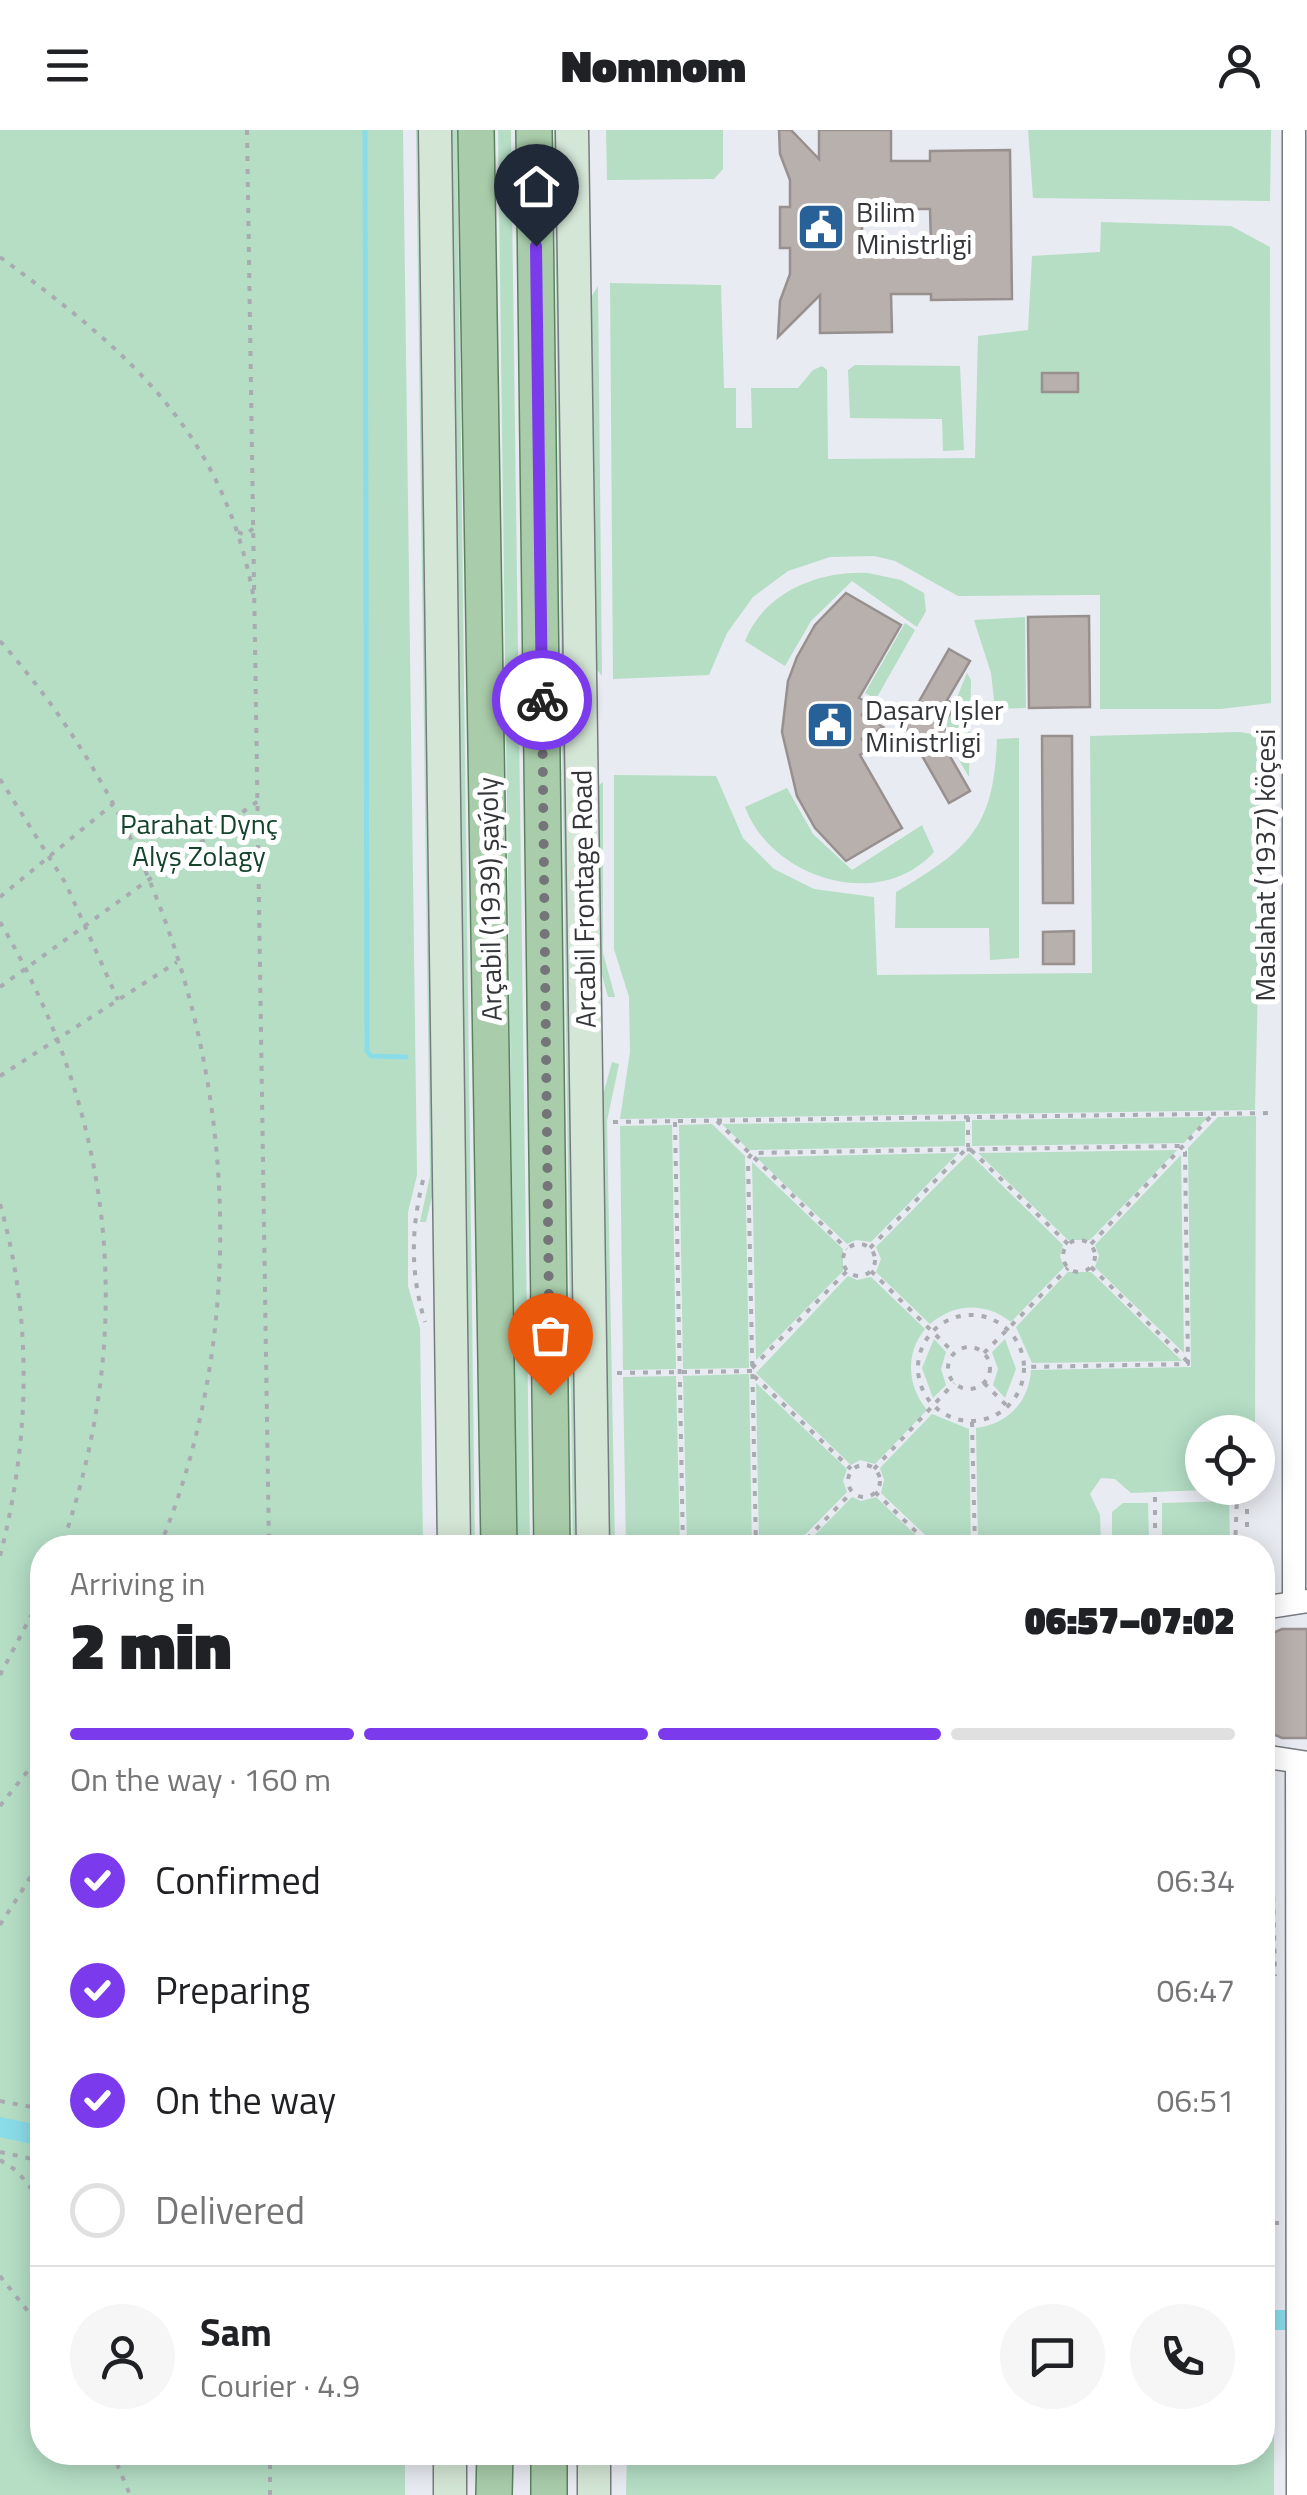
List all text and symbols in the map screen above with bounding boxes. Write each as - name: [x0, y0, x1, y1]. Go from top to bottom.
- text: Nomnom: [561, 31, 746, 99]
- icon: menu: [40, 38, 95, 93]
- icon: person: [1212, 38, 1267, 93]
- pin: [494, 144, 579, 247]
- icon: home: [509, 159, 564, 214]
- place label: Bilim Ministrligi: [856, 190, 972, 265]
- public building icon: Bilim Ministrligi: [795, 201, 847, 253]
- courier: [492, 650, 592, 750]
- icon: bike: [515, 673, 570, 728]
- place label: Daşary Işler Ministrligi: [865, 688, 1004, 763]
- public building icon: Daşary Işler Ministrligi: [804, 699, 856, 751]
- street label: Maslahat (1937) köçesi: [1243, 729, 1286, 1001]
- street label: Arcabil Frontage Road: [559, 770, 607, 1028]
- street label: Arçabil (1939) şaýoly: [465, 776, 513, 1022]
- park label: Parahat Dynç Alyş Zolagy: [120, 802, 278, 877]
- pin: [508, 1293, 593, 1396]
- icon: bag: [523, 1308, 578, 1363]
- map controls: [1185, 1415, 1275, 1505]
- button: locate: [1185, 1415, 1275, 1505]
- text: Arriving in: [70, 1559, 206, 1607]
- text: 06:57–07:02: [1025, 1591, 1235, 1649]
- text: 2 min: [70, 1595, 231, 1694]
- text: On the way · 160 m: [70, 1755, 331, 1803]
- text: Confirmed: [155, 1851, 321, 1909]
- icon: check: [70, 1853, 125, 1908]
- text: 06:34: [1156, 1856, 1235, 1904]
- text: Preparing: [155, 1961, 310, 2019]
- icon: check: [70, 1963, 125, 2018]
- text: 06:47: [1156, 1966, 1235, 2014]
- text: On the way: [155, 2071, 336, 2129]
- icon: check: [70, 2073, 125, 2128]
- text: 06:51: [1156, 2076, 1235, 2124]
- text: Delivered: [155, 2181, 305, 2239]
- text: Sam: [200, 2303, 272, 2361]
- button: person: [70, 2304, 175, 2409]
- button: chat: [1000, 2304, 1105, 2409]
- button: phone: [1130, 2304, 1235, 2409]
- text: Courier · 4.9: [200, 2361, 360, 2409]

